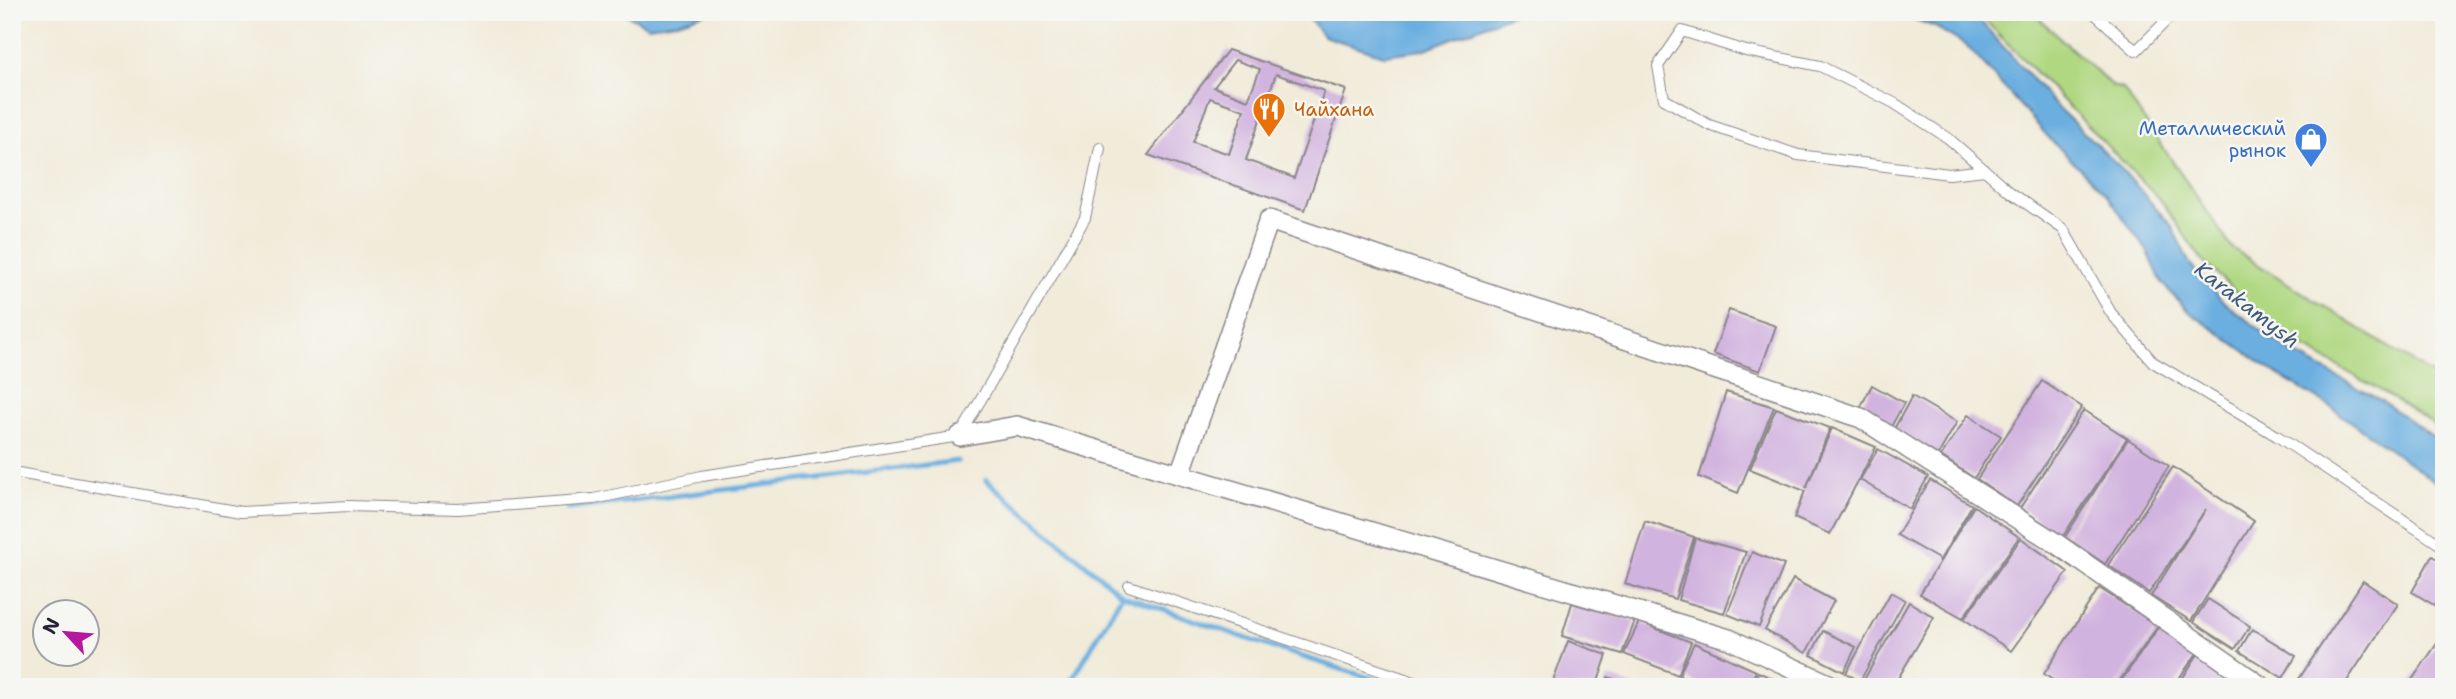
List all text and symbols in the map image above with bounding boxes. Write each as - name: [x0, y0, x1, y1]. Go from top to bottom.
- restaurant icon: Чайхана: [1250, 90, 1288, 139]
- place label: Чайхана: [1294, 97, 1374, 122]
- place label: Металлический рынок: [2139, 116, 2286, 163]
- shop icon: Металлический рынок: [2292, 120, 2330, 169]
- water label: Karakamysh: [2189, 255, 2305, 355]
- north arrow: [32, 598, 102, 668]
- text: N: [37, 614, 66, 638]

